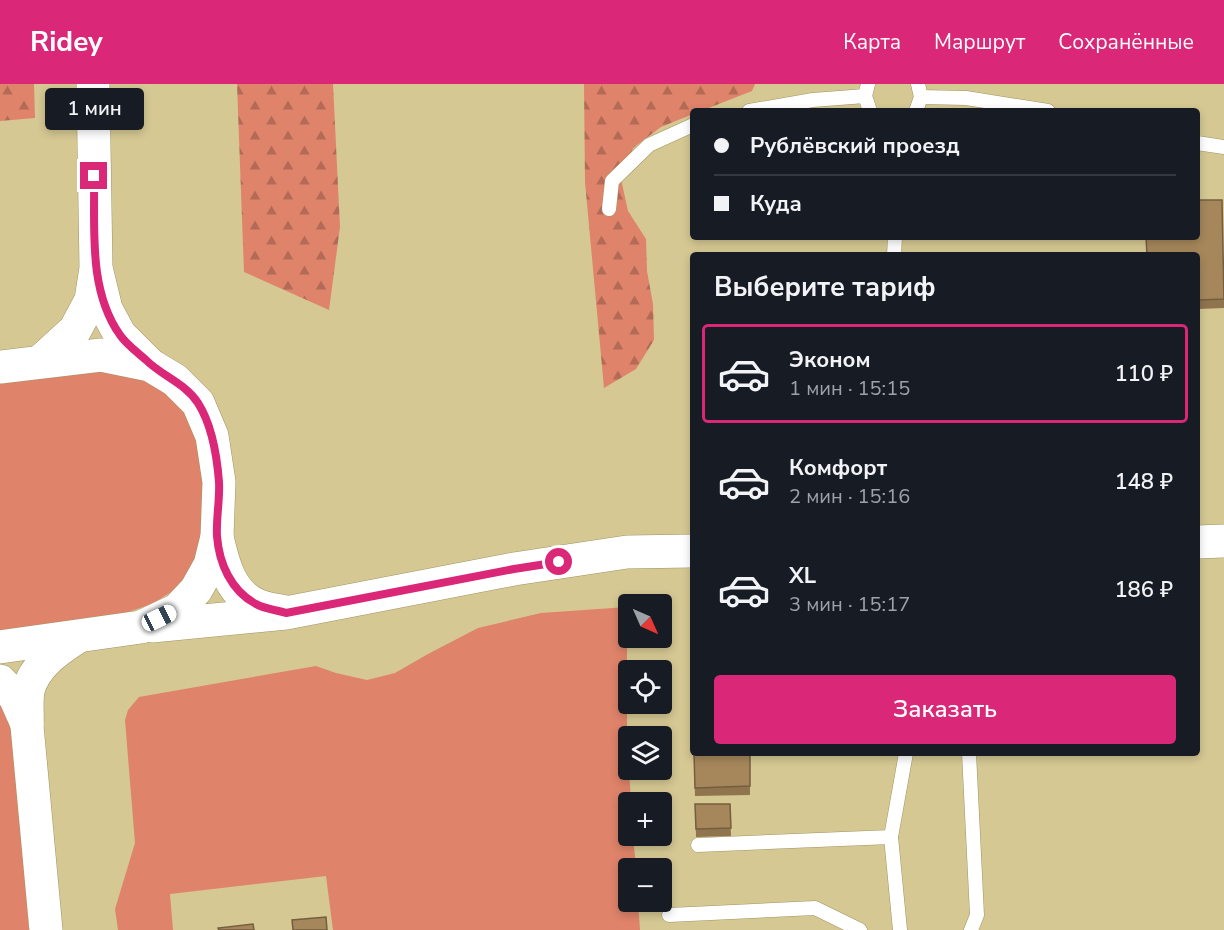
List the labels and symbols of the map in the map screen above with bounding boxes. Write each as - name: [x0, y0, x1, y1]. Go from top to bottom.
- callout: 1 мин: [44, 89, 144, 131]
- route end: [80, 162, 107, 189]
- route start: [545, 548, 572, 575]
- north arrow: [618, 594, 672, 648]
- car: [139, 602, 179, 634]

